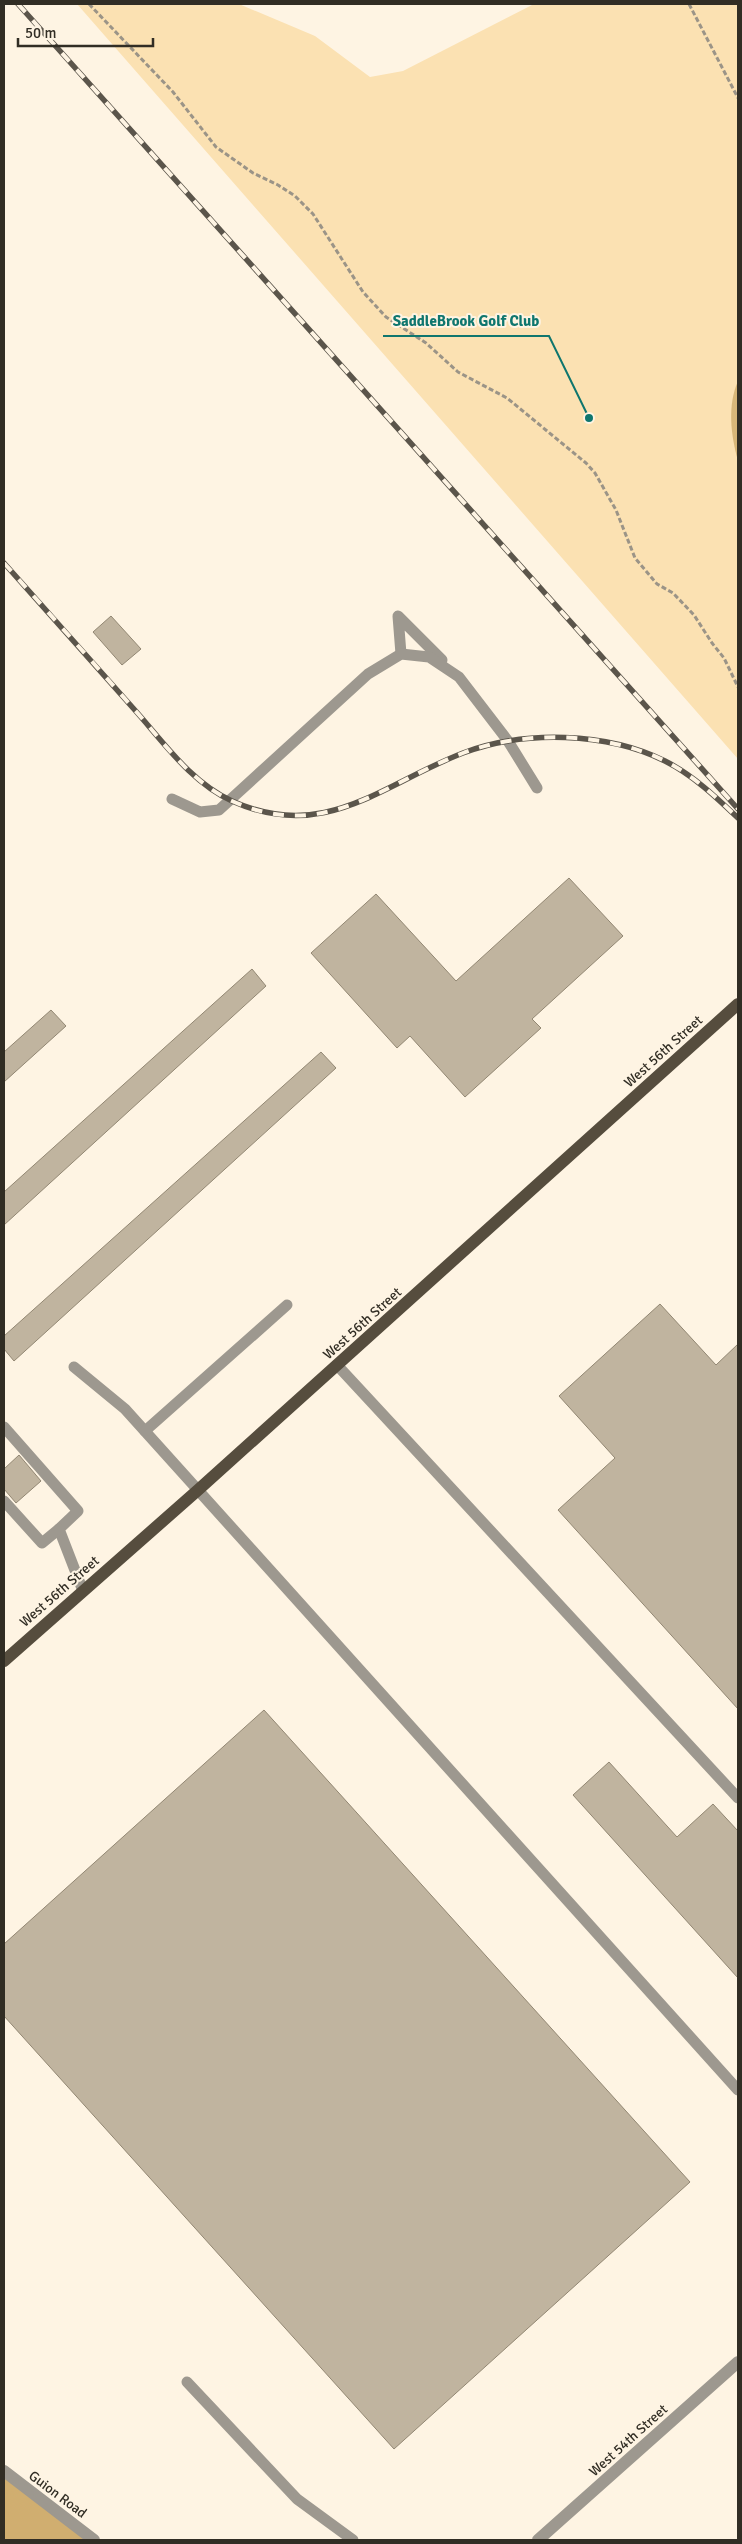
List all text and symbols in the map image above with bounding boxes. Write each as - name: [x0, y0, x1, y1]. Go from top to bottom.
- scale bar: [18, 15, 152, 47]
- text: 50 m: [25, 24, 56, 42]
- callout: SaddleBrook Golf Club: [383, 306, 549, 336]
- text: SaddleBrook Golf Club: [393, 312, 539, 330]
- street label: West 56th Street: [621, 1012, 706, 1091]
- street label: West 56th Street: [320, 1284, 405, 1363]
- street label: West 56th Street: [16, 1552, 103, 1630]
- street label: West 54th Street: [586, 2401, 671, 2480]
- street label: Guion Road: [25, 2467, 90, 2522]

